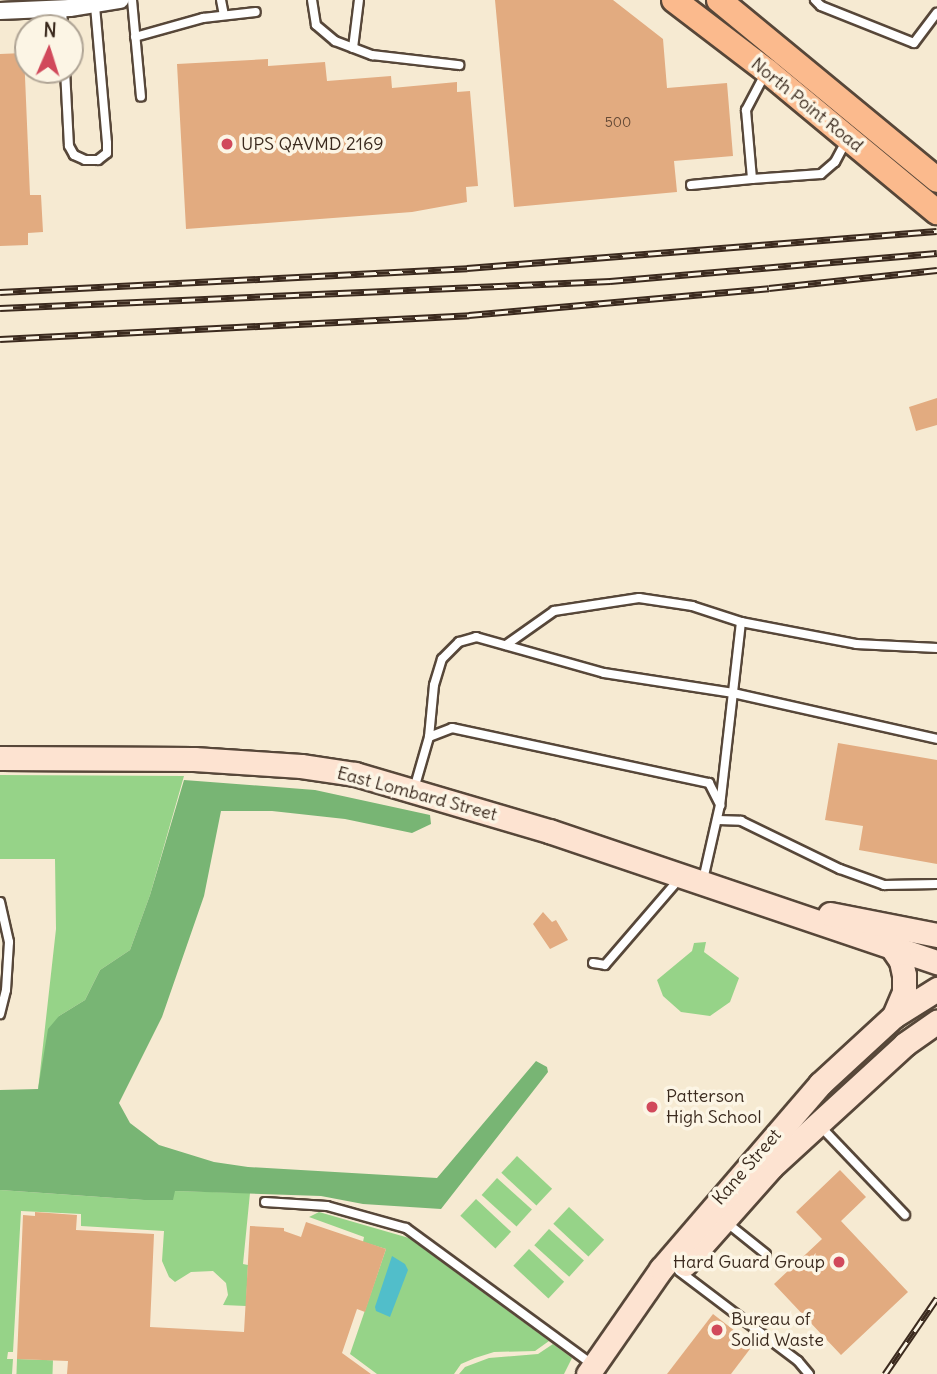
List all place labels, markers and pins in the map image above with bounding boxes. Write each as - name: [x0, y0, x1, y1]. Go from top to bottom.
- place label: UPS QAVMD 2169: [241, 133, 384, 155]
- marker: UPS QAVMD 2169: [219, 136, 235, 152]
- place label: Patterson High School: [666, 1086, 761, 1128]
- marker: Patterson High School: [644, 1099, 660, 1115]
- place label: Hard Guard Group: [673, 1251, 825, 1273]
- marker: Hard Guard Group: [831, 1254, 847, 1270]
- place label: Bureau of Solid Waste: [731, 1309, 824, 1352]
- marker: Bureau of Solid Waste: [709, 1322, 725, 1338]

